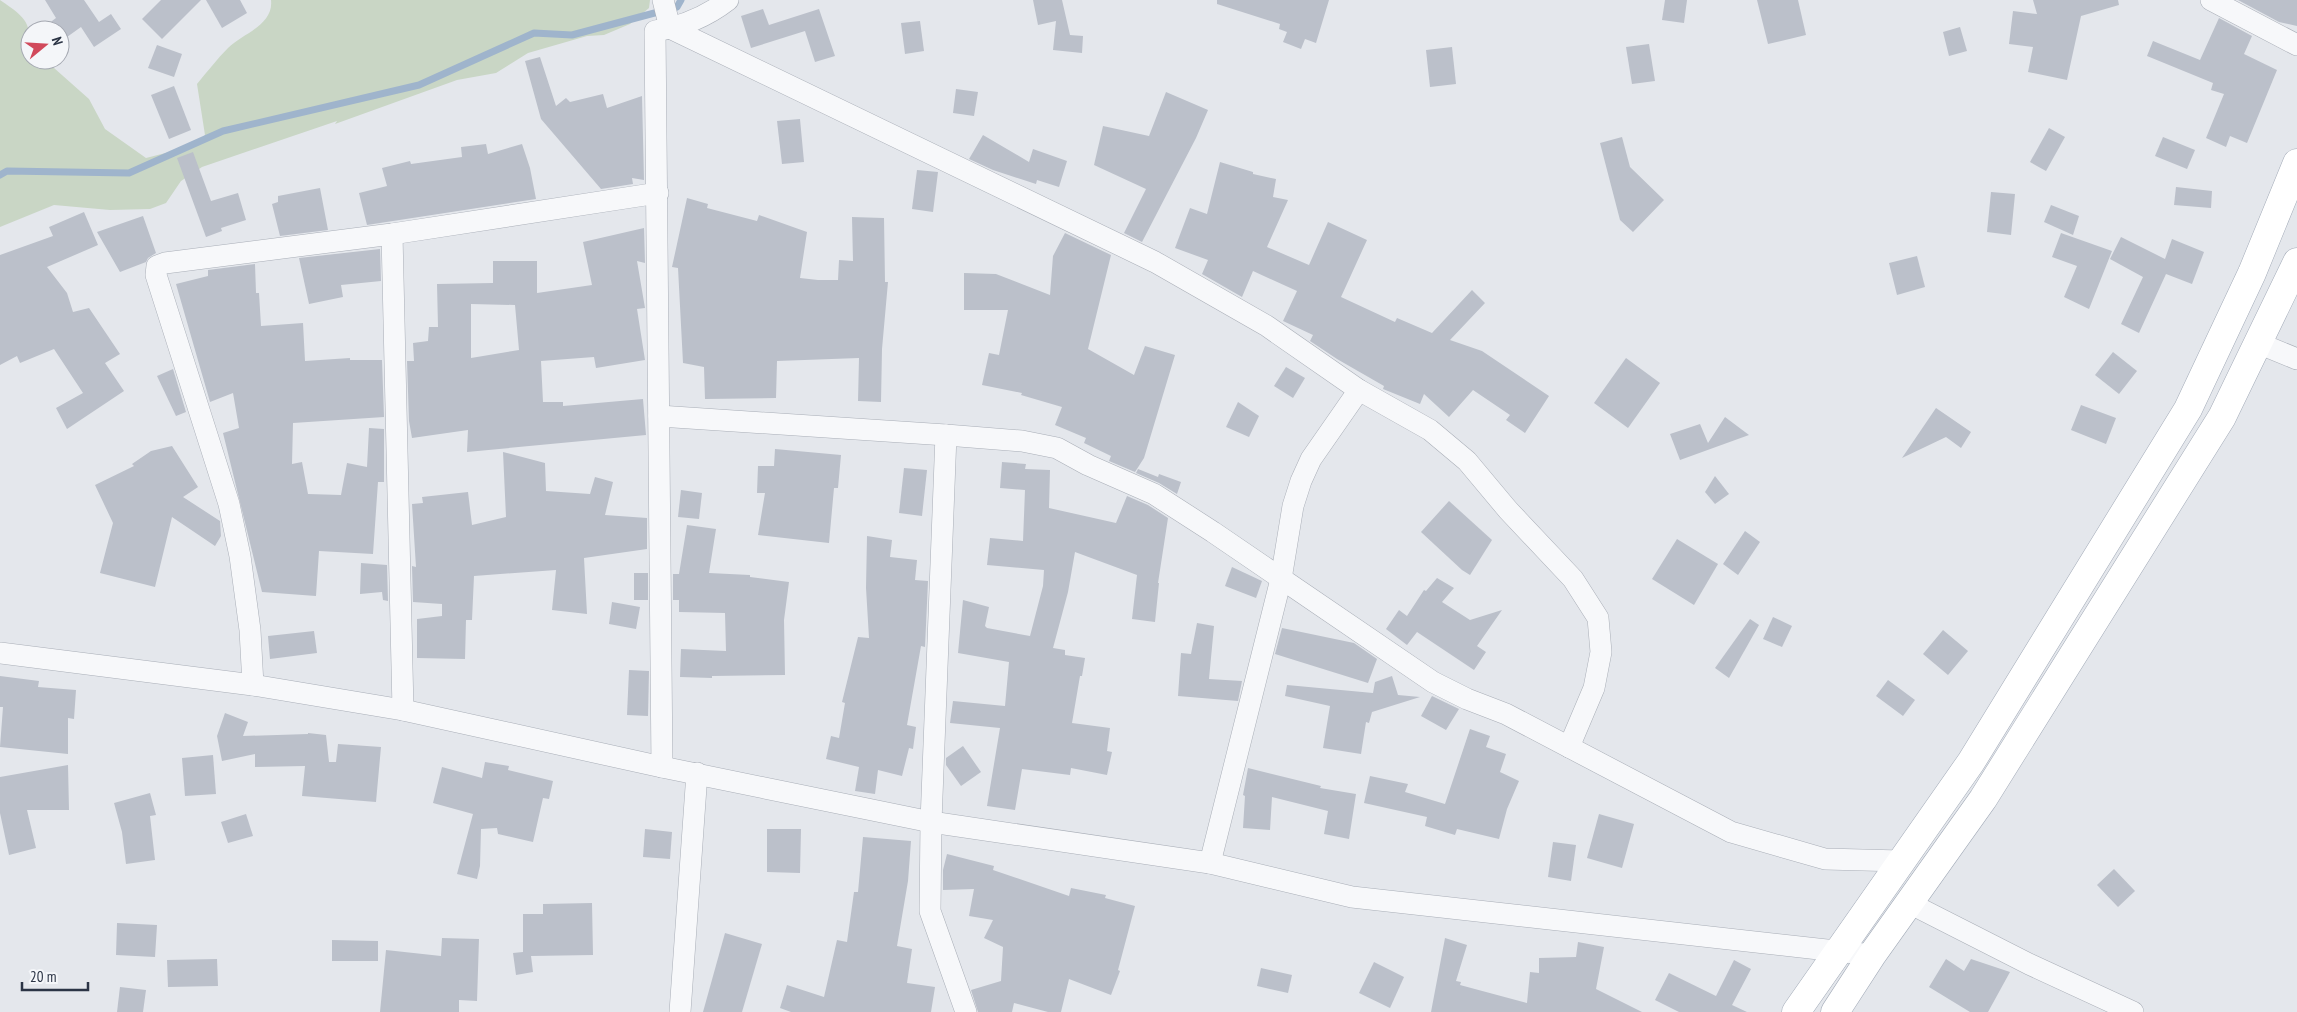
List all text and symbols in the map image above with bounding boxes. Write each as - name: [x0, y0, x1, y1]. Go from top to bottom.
- north arrow: [20, 20, 70, 70]
- text: N: [48, 35, 67, 47]
- scale bar: [22, 960, 89, 992]
- text: 20 m: [30, 967, 56, 986]

